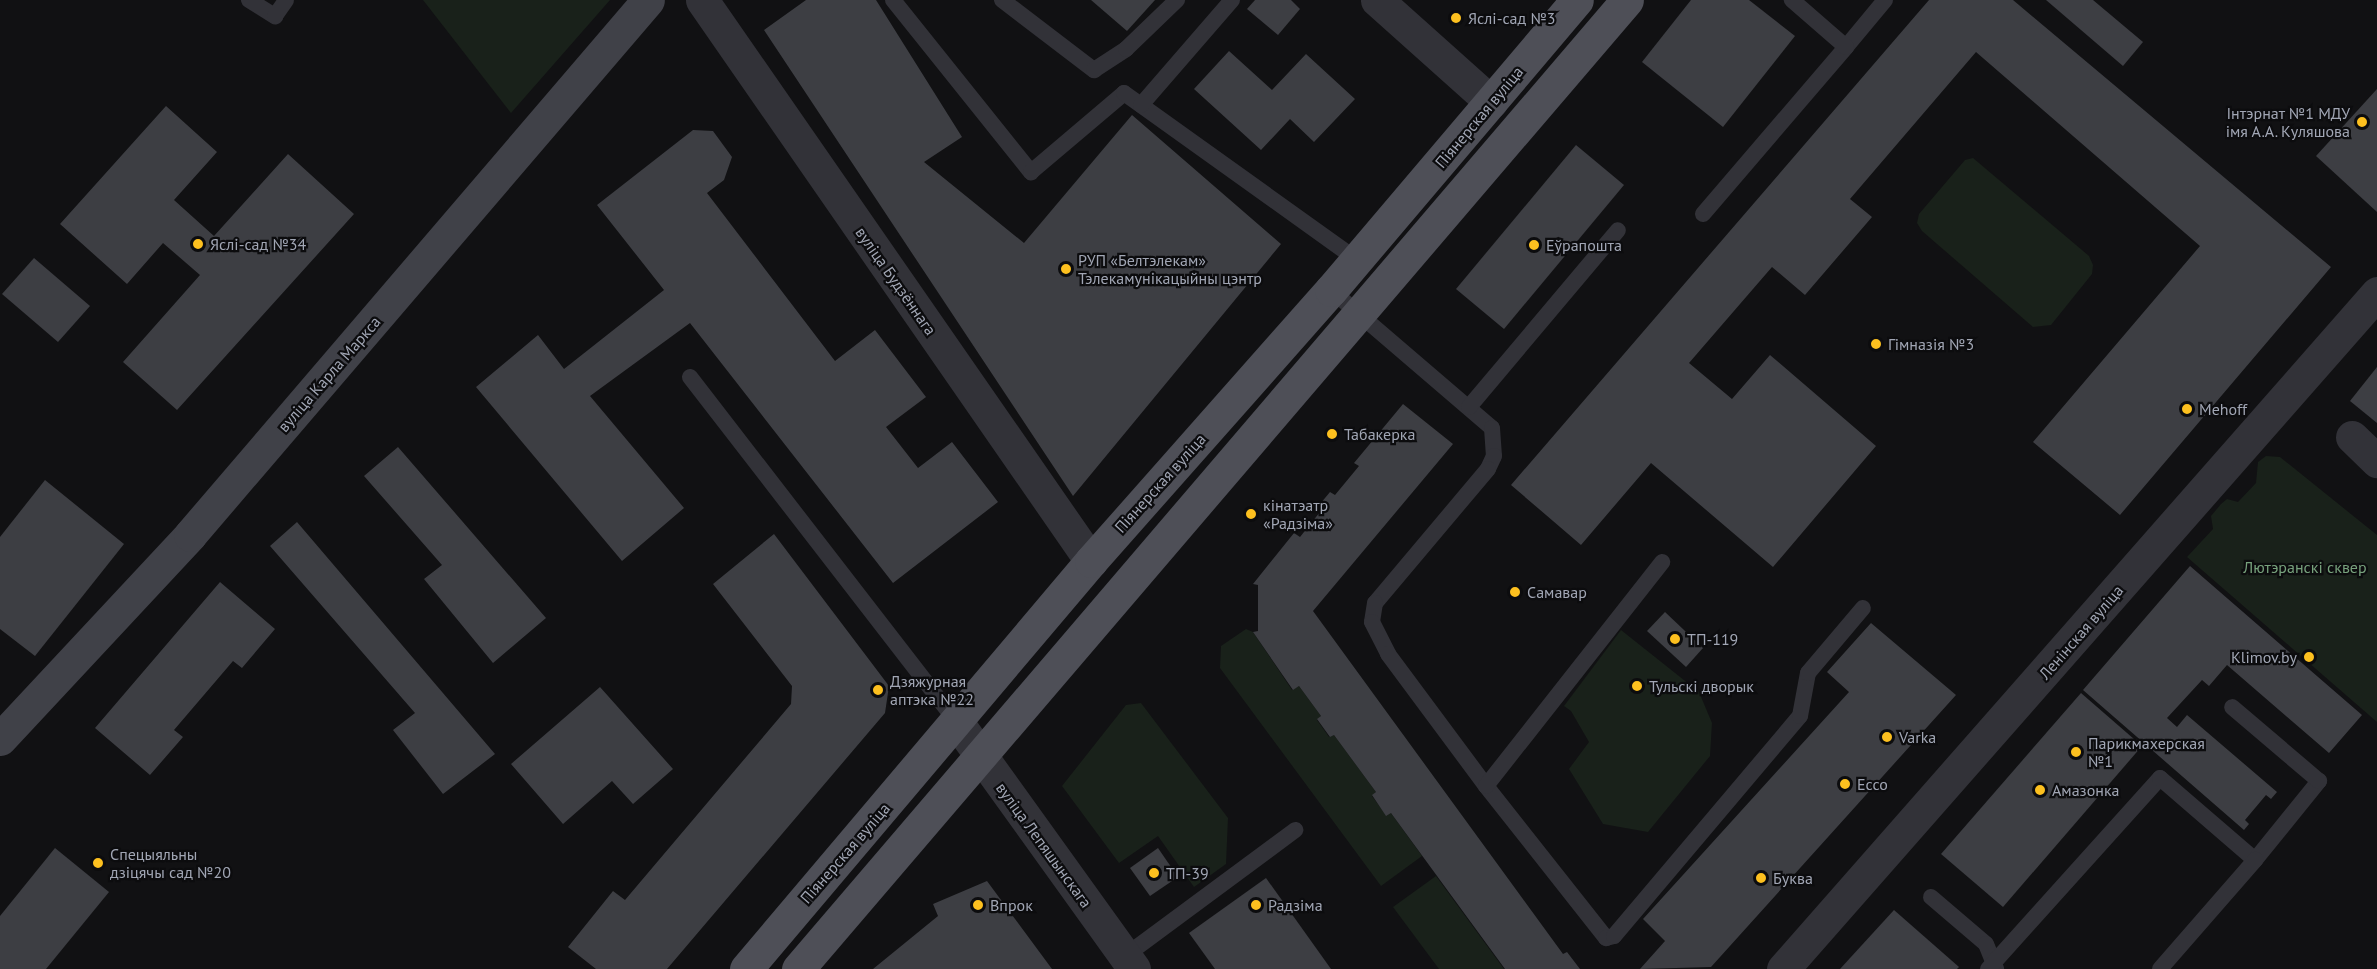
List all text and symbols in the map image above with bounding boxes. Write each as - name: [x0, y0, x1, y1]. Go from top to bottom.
- place label: Яслі-сад №3: [1468, 8, 1556, 28]
- marker: Яслі-сад №3: [1449, 11, 1463, 25]
- street label: Піянерская вуліца: [1431, 62, 1527, 172]
- place label: Інтэрнат №1 МДУ імя А.А. Куляшова: [2224, 103, 2350, 141]
- marker: Інтэрнат №1 МДУ імя А.А. Куляшова: [2355, 115, 2369, 129]
- street label: вуліца Будзённага: [852, 223, 940, 339]
- place label: Яслі-сад №34: [210, 234, 306, 254]
- place label: Еўрапошта: [1546, 235, 1622, 255]
- marker: Яслі-сад №34: [191, 237, 205, 251]
- marker: Еўрапошта: [1527, 238, 1541, 252]
- place label: РУП «Белтэлекам» Тэлекамунікацыйны цэнтр: [1078, 250, 1262, 288]
- marker: РУП «Белтэлекам» Тэлекамунікацыйны цэнтр: [1059, 262, 1073, 276]
- street label: вуліца Карла Маркса: [274, 312, 384, 436]
- place label: Гімназія №3: [1888, 334, 1974, 354]
- marker: Гімназія №3: [1869, 337, 1883, 351]
- place label: Mehoff: [2199, 399, 2247, 419]
- marker: Mehoff: [2180, 402, 2194, 416]
- place label: Табакерка: [1344, 424, 1415, 444]
- marker: Табакерка: [1325, 427, 1339, 441]
- street label: Піянерская вуліца: [1110, 429, 1210, 537]
- place label: кінатэатр «Радзіма»: [1263, 495, 1333, 533]
- marker: кінатэатр «Радзіма»: [1244, 507, 1258, 521]
- park label: Лютэранскі сквер: [2243, 557, 2367, 577]
- street label: Ленінская вуліца: [2035, 581, 2127, 683]
- place label: Самавар: [1527, 582, 1587, 602]
- marker: Самавар: [1508, 585, 1522, 599]
- place label: ТП-119: [1687, 629, 1738, 649]
- marker: ТП-119: [1668, 632, 1682, 646]
- place label: Klimov.by: [2231, 647, 2297, 667]
- marker: Klimov.by: [2302, 650, 2316, 664]
- place label: Дзяжурная аптэка №22: [890, 671, 974, 709]
- place label: Тульскі дворык: [1649, 676, 1754, 696]
- marker: Тульскі дворык: [1630, 679, 1644, 693]
- marker: Дзяжурная аптэка №22: [871, 683, 885, 697]
- place label: Varka: [1899, 727, 1936, 747]
- marker: Varka: [1880, 730, 1894, 744]
- place label: Парикмахерская №1: [2088, 733, 2205, 771]
- marker: Парикмахерская №1: [2069, 745, 2083, 759]
- place label: Ecco: [1857, 774, 1888, 794]
- marker: Ecco: [1838, 777, 1852, 791]
- street label: вуліца Лепяшынскага: [992, 779, 1096, 911]
- place label: Амазонка: [2052, 780, 2119, 800]
- marker: Амазонка: [2033, 783, 2047, 797]
- street label: Піянерская вуліца: [796, 799, 894, 907]
- place label: Спецыяльны дзіцячы сад №20: [110, 844, 231, 882]
- marker: Спецыяльны дзіцячы сад №20: [91, 856, 105, 870]
- place label: ТП-39: [1166, 863, 1209, 883]
- marker: ТП-39: [1147, 866, 1161, 880]
- place label: Буква: [1773, 868, 1813, 888]
- marker: Буква: [1754, 871, 1768, 885]
- place label: Впрок: [990, 895, 1033, 915]
- place label: Радзіма: [1268, 895, 1323, 915]
- marker: Впрок: [971, 898, 985, 912]
- marker: Радзіма: [1249, 898, 1263, 912]

